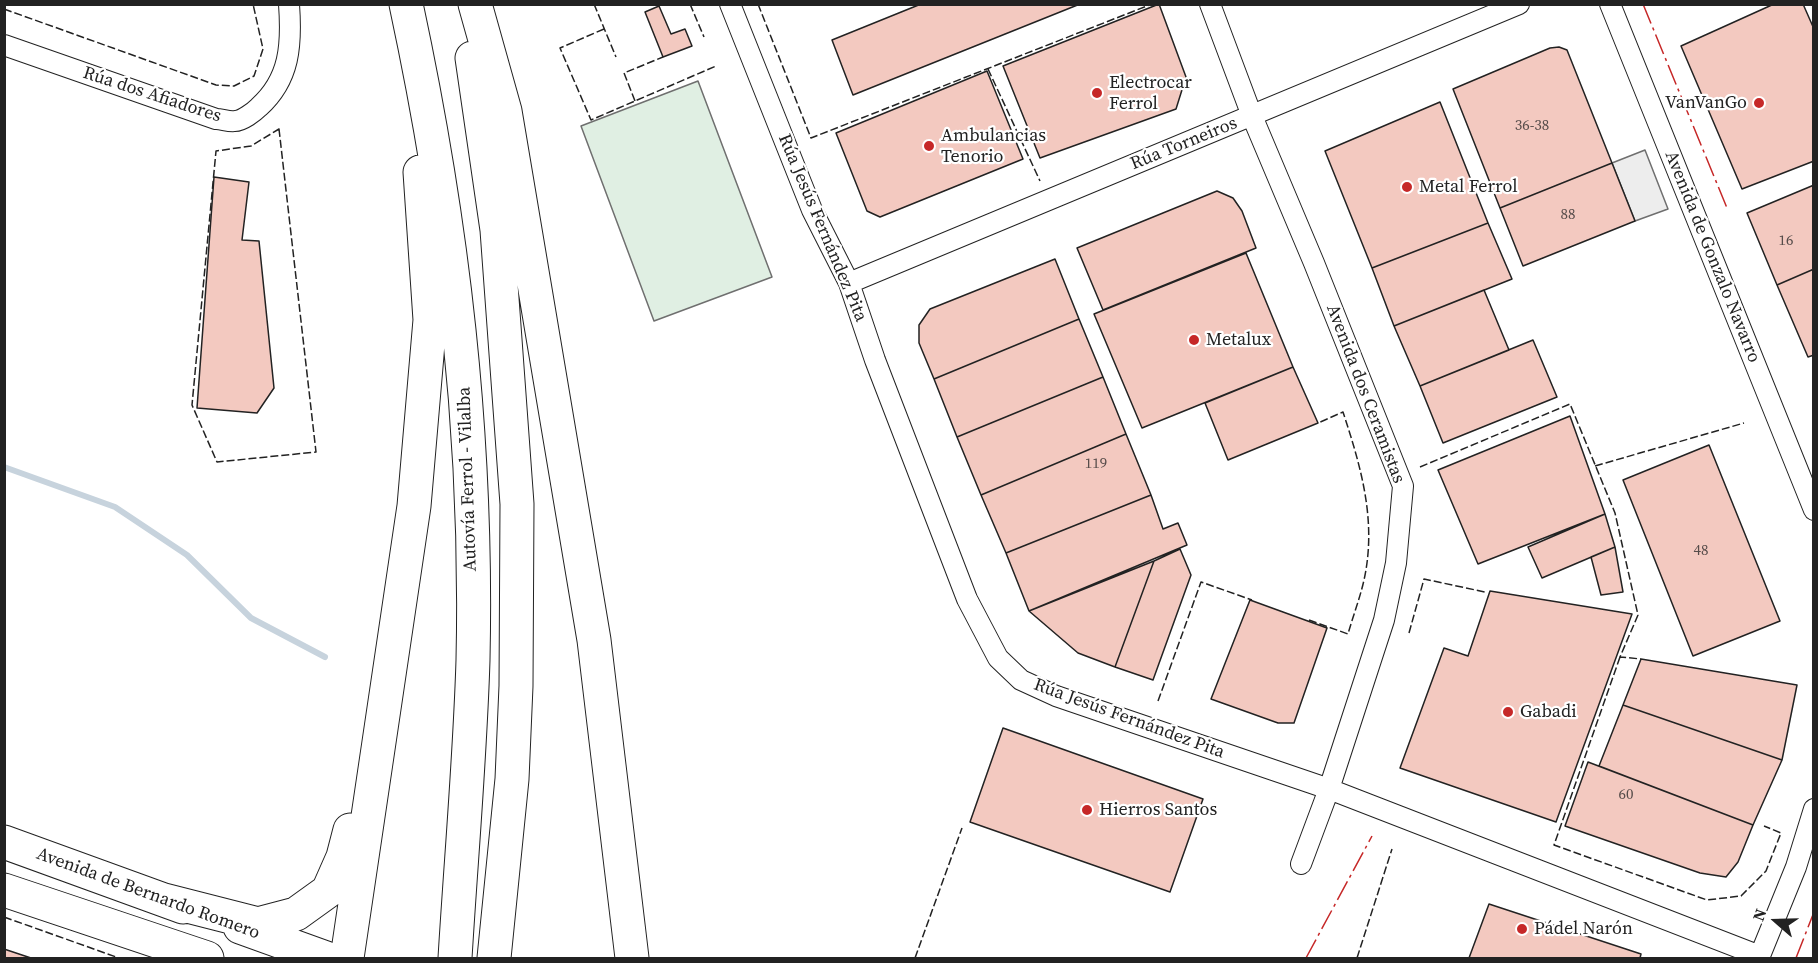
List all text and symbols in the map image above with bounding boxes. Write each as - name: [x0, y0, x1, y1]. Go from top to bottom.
- street label: Rúa dos Afiadores: [80, 62, 224, 128]
- place label: Electrocar Ferrol: [1109, 72, 1192, 115]
- marker: Electrocar Ferrol: [1090, 86, 1104, 100]
- place label: VanVanGo: [1665, 92, 1747, 114]
- marker: VanVanGo: [1752, 96, 1766, 110]
- street label: Rúa Torneiros: [1128, 113, 1240, 175]
- house number: 36-38: [1515, 117, 1549, 135]
- place label: Ambulancias Tenorio: [941, 125, 1046, 168]
- street label: Rúa Jesús Fernández Pita: [773, 131, 871, 325]
- marker: Ambulancias Tenorio: [922, 139, 936, 153]
- street label: Avenida de Gonzalo Navarro: [1660, 148, 1764, 366]
- place label: Metal Ferrol: [1419, 176, 1518, 198]
- marker: Metal Ferrol: [1400, 180, 1414, 194]
- house number: 88: [1561, 206, 1575, 224]
- house number: 16: [1779, 232, 1793, 250]
- street label: Avenida dos Ceramistas: [1321, 302, 1409, 486]
- place label: Metalux: [1206, 329, 1271, 351]
- marker: Metalux: [1187, 333, 1201, 347]
- street label: Autovía Ferrol - Vilalba: [454, 386, 482, 572]
- house number: 119: [1085, 455, 1107, 473]
- house number: 48: [1694, 542, 1708, 560]
- street label: Rúa Jesús Fernández Pita: [1031, 674, 1227, 764]
- place label: Gabadi: [1520, 701, 1577, 723]
- marker: Gabadi: [1501, 705, 1515, 719]
- house number: 60: [1619, 786, 1633, 804]
- place label: Hierros Santos: [1099, 799, 1217, 821]
- marker: Hierros Santos: [1080, 803, 1094, 817]
- street label: Avenida de Bernardo Romero: [33, 843, 263, 945]
- north arrow: [1746, 891, 1806, 951]
- text: N: [1747, 906, 1771, 924]
- place label: Pádel Narón: [1534, 918, 1633, 940]
- marker: Pádel Narón: [1515, 922, 1529, 936]

